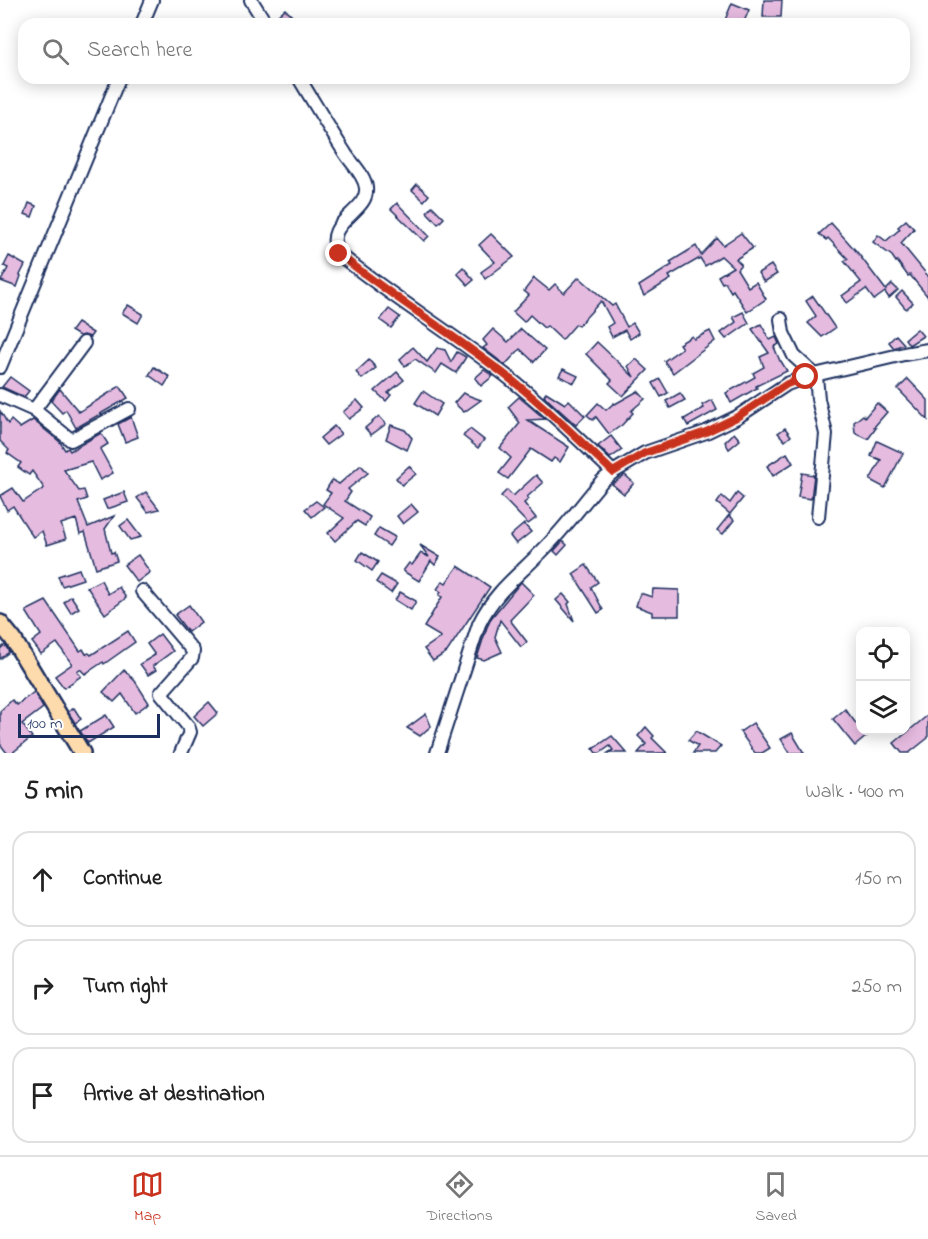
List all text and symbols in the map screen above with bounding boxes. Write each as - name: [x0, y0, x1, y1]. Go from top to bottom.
- search box: [18, 18, 910, 84]
- icon: search: [39, 35, 72, 68]
- text: Search here: [87, 35, 192, 67]
- route end: [325, 240, 351, 266]
- route start: [792, 363, 818, 389]
- map controls: [856, 627, 910, 735]
- button: locate: [856, 627, 910, 681]
- button: layers: [856, 681, 910, 735]
- scale bar: [18, 711, 160, 738]
- text: 100 m: [27, 712, 62, 736]
- text: 5 min: [24, 773, 83, 811]
- text: Walk · 400 m: [805, 778, 904, 807]
- icon: ahead: [26, 863, 59, 896]
- text: Continue: [83, 863, 162, 895]
- text: 150 m: [855, 865, 902, 894]
- icon: right: [26, 971, 59, 1004]
- text: Turn right: [83, 971, 168, 1003]
- text: 250 m: [851, 973, 902, 1002]
- icon: arrive: [26, 1079, 59, 1112]
- text: Arrive at destination: [83, 1079, 265, 1111]
- tab: Map: [131, 1168, 164, 1228]
- tab: Directions: [426, 1168, 493, 1228]
- tab: Saved: [755, 1168, 797, 1228]

